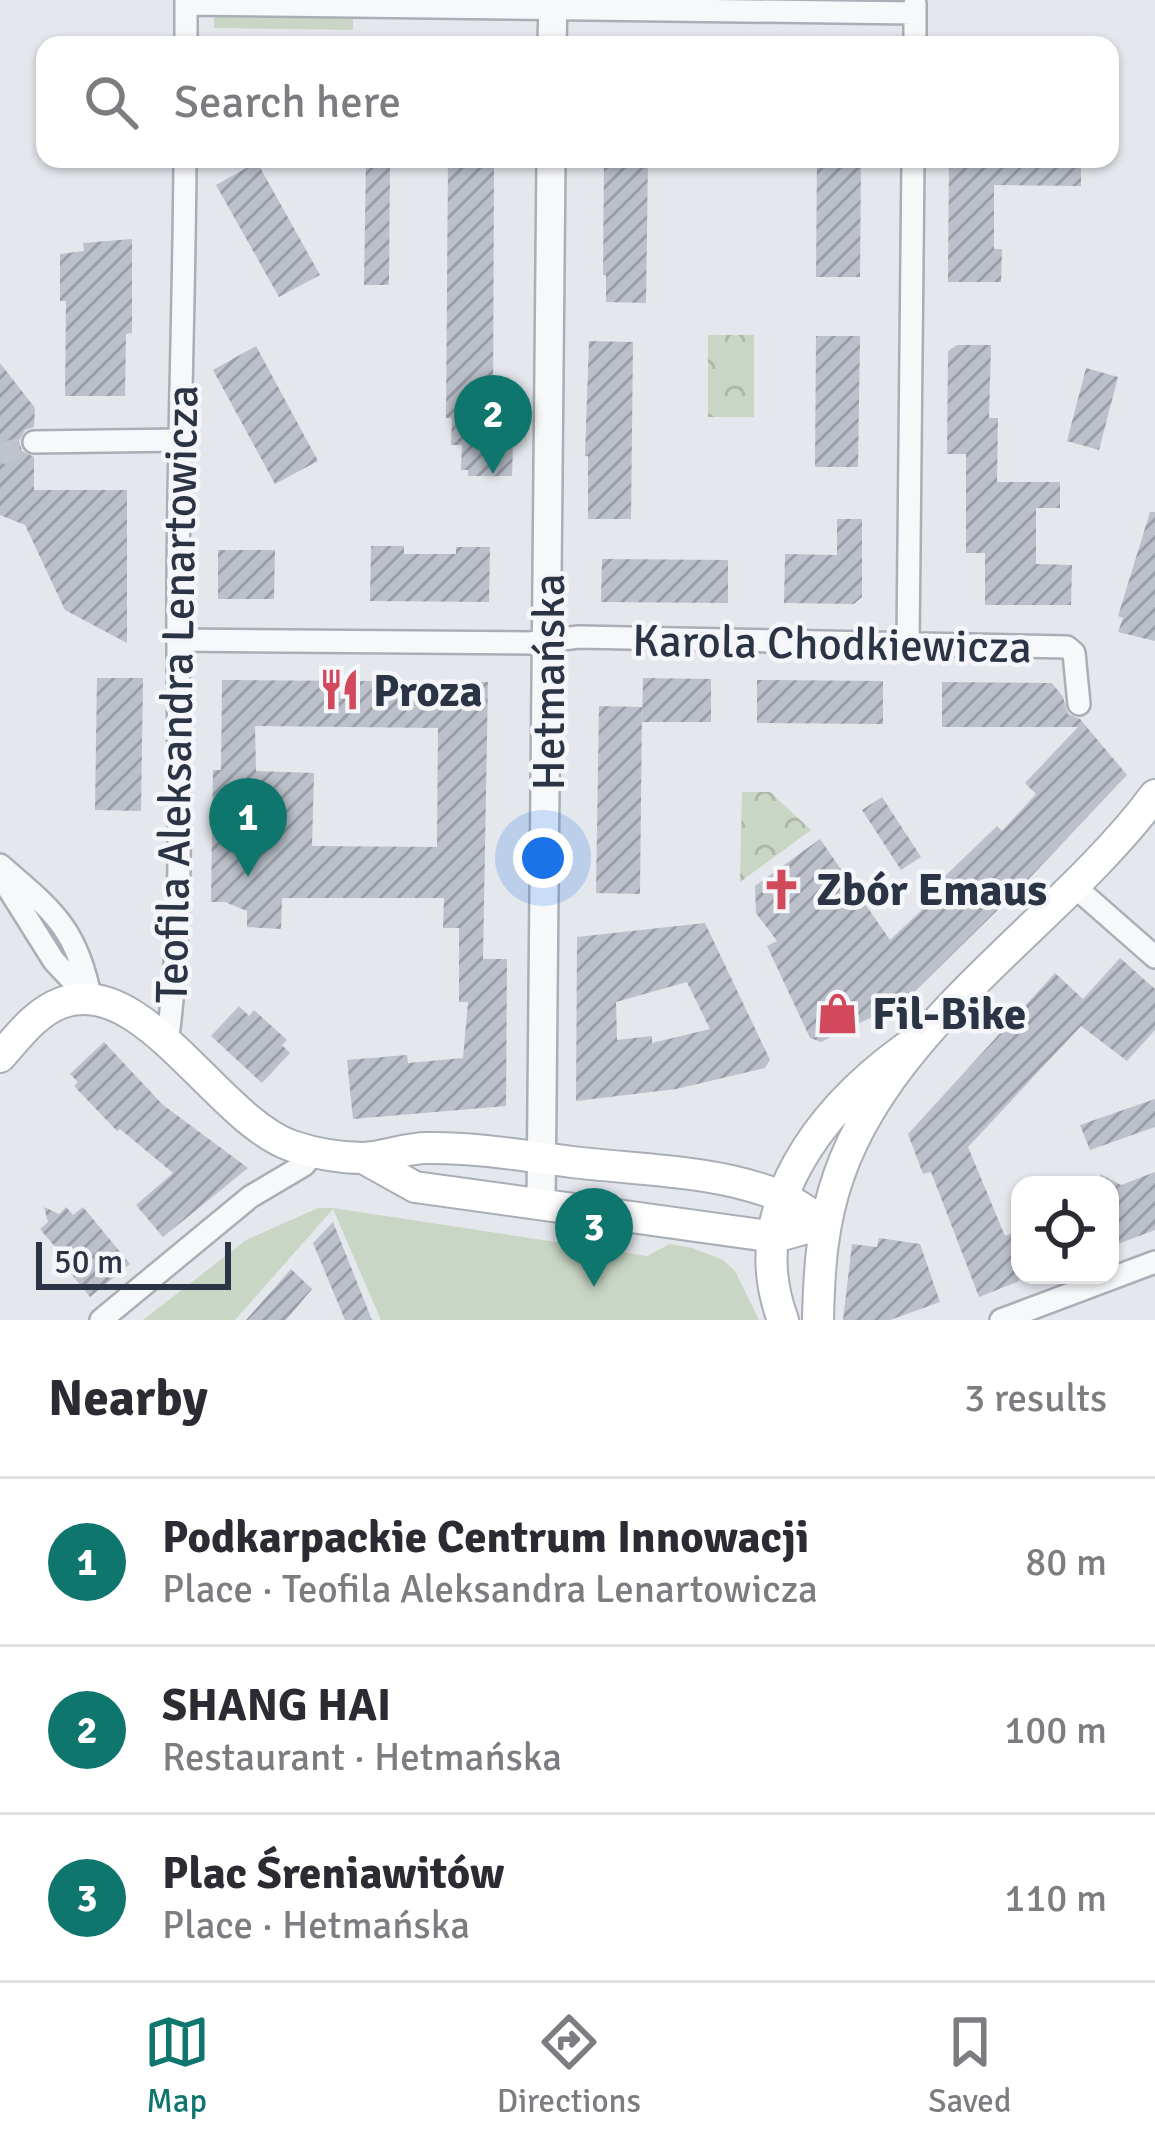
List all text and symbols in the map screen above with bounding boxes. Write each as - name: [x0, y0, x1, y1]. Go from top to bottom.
- search box: [36, 36, 1119, 168]
- icon: search: [78, 69, 144, 135]
- text: Search here: [174, 75, 401, 130]
- pin: 2: [454, 375, 532, 474]
- street label: Teofila Aleksandra Lenartowicza: [145, 384, 210, 1004]
- street label: Hetmańska: [522, 574, 577, 790]
- street label: Karola Chodkiewicza: [632, 614, 1032, 675]
- place label: Proza: [373, 664, 483, 719]
- restaurant icon: Proza: [316, 667, 362, 713]
- pin: 1: [209, 778, 287, 877]
- your location: [513, 828, 573, 888]
- place label: Zbór Emaus: [816, 863, 1047, 918]
- church icon: Zbór Emaus: [759, 866, 805, 912]
- place label: Fil-Bike: [872, 987, 1026, 1042]
- shop icon: Fil-Bike: [815, 990, 861, 1036]
- map controls: [1011, 1176, 1119, 1284]
- button: locate: [1011, 1176, 1119, 1284]
- pin: 3: [555, 1188, 633, 1287]
- scale bar: [36, 1236, 231, 1289]
- text: 50 m: [54, 1242, 123, 1283]
- text: Nearby: [48, 1367, 208, 1430]
- text: 3 results: [964, 1374, 1107, 1422]
- text: Podkarpackie Centrum Innowacji: [162, 1510, 809, 1565]
- text: 1: [76, 1538, 98, 1586]
- text: 80 m: [1025, 1538, 1107, 1586]
- text: Place · Teofila Aleksandra Lenartowicza: [162, 1565, 818, 1613]
- text: SHANG HAI: [162, 1678, 391, 1733]
- text: 2: [76, 1706, 98, 1754]
- text: 100 m: [1004, 1706, 1107, 1754]
- text: Restaurant · Hetmańska: [162, 1733, 562, 1781]
- text: Plac Śreniawitów: [162, 1846, 504, 1901]
- text: 3: [76, 1874, 98, 1922]
- text: 110 m: [1004, 1874, 1107, 1922]
- text: Place · Hetmańska: [162, 1901, 470, 1949]
- tab: Map: [144, 2009, 210, 2122]
- tab: Directions: [497, 2009, 641, 2122]
- tab: Saved: [928, 2009, 1011, 2122]

